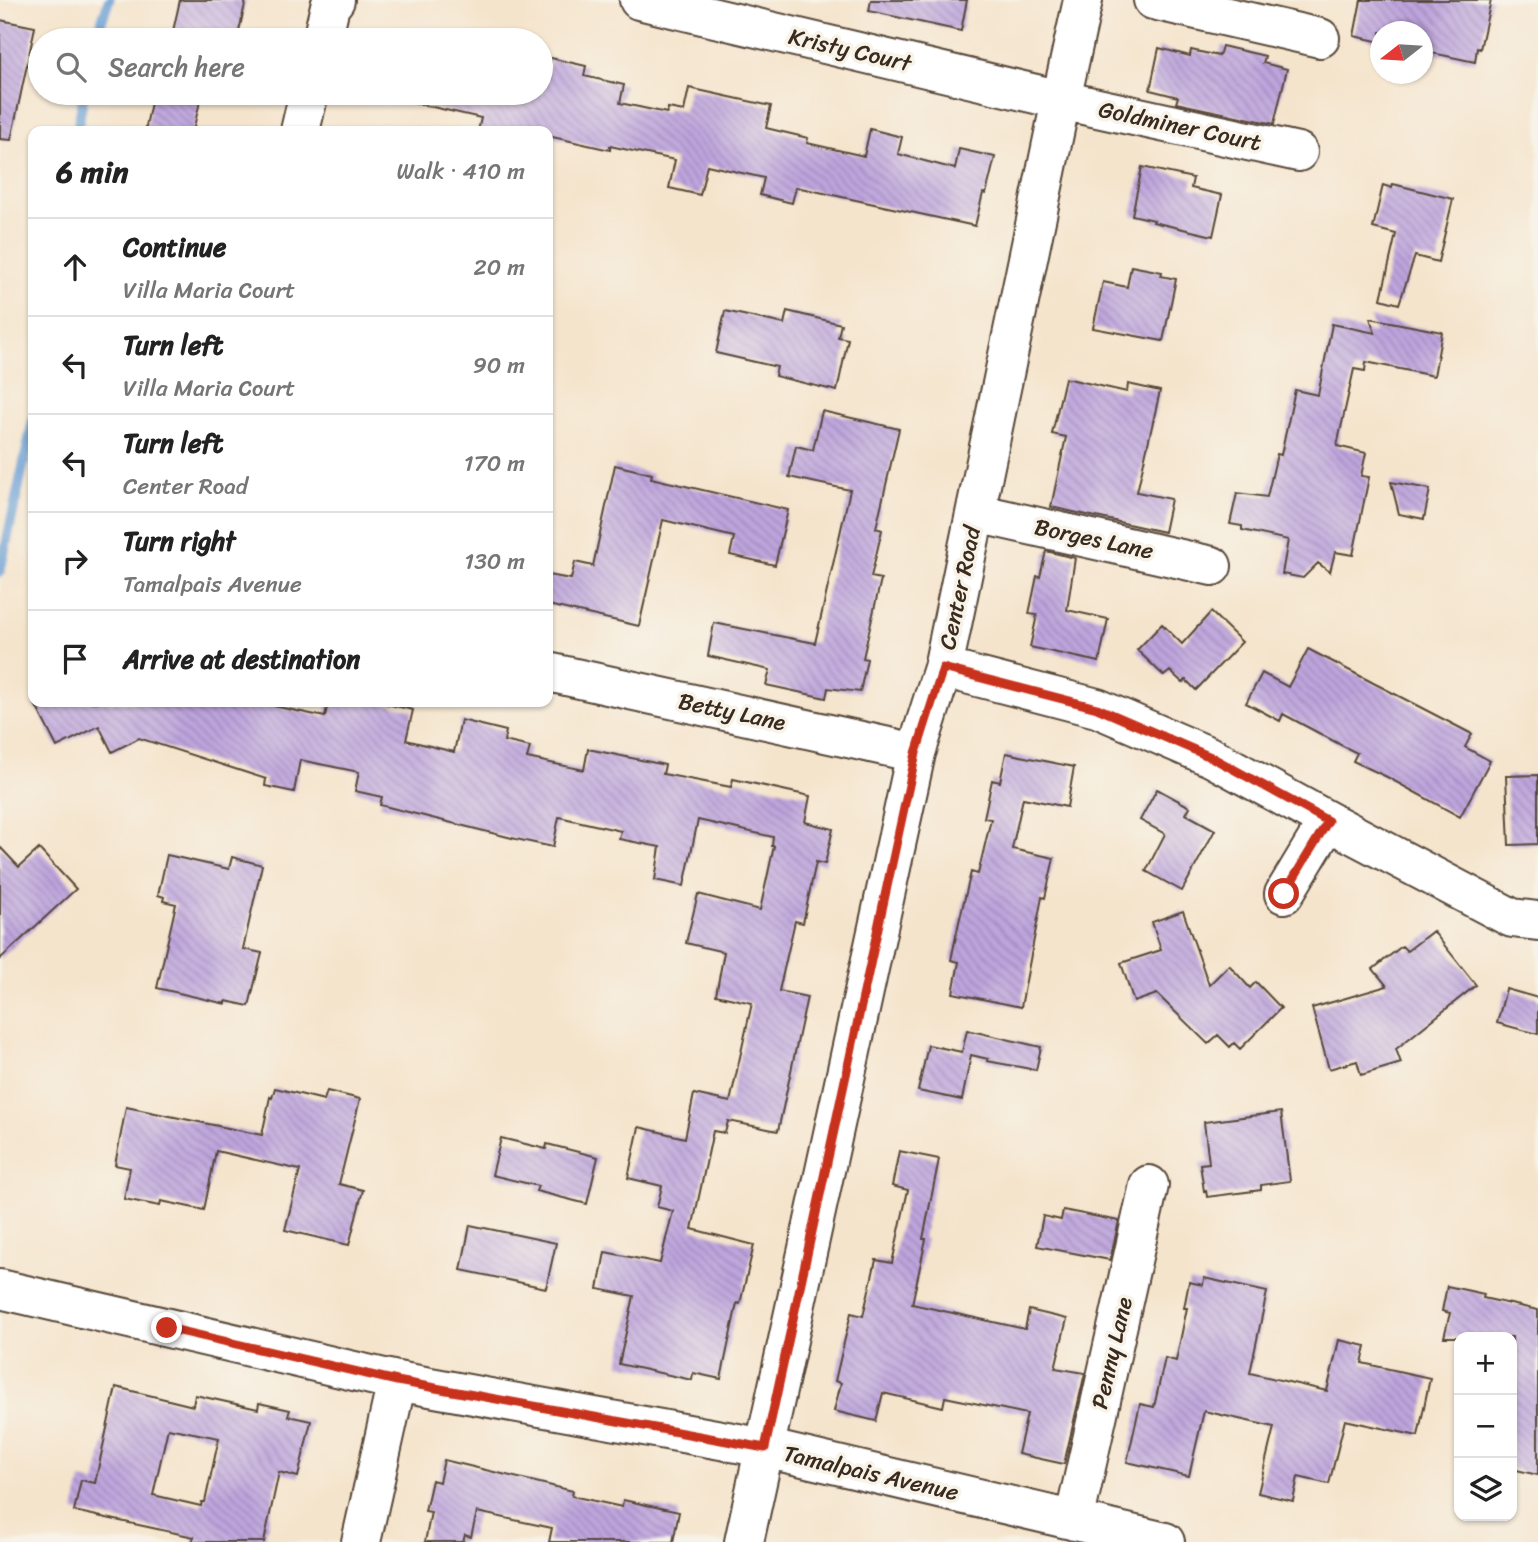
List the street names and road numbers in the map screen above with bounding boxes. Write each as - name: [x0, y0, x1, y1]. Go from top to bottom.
- street label: Kristy Court: [785, 16, 917, 84]
- street label: Goldminer Court: [1095, 89, 1265, 163]
- street label: Borges Lane: [1031, 506, 1158, 572]
- street label: Center Road: [927, 521, 993, 653]
- street label: Betty Lane: [674, 681, 790, 743]
- street label: Penny Lane: [1079, 1293, 1145, 1413]
- street label: Tamalpais Avenue: [779, 1433, 963, 1513]

